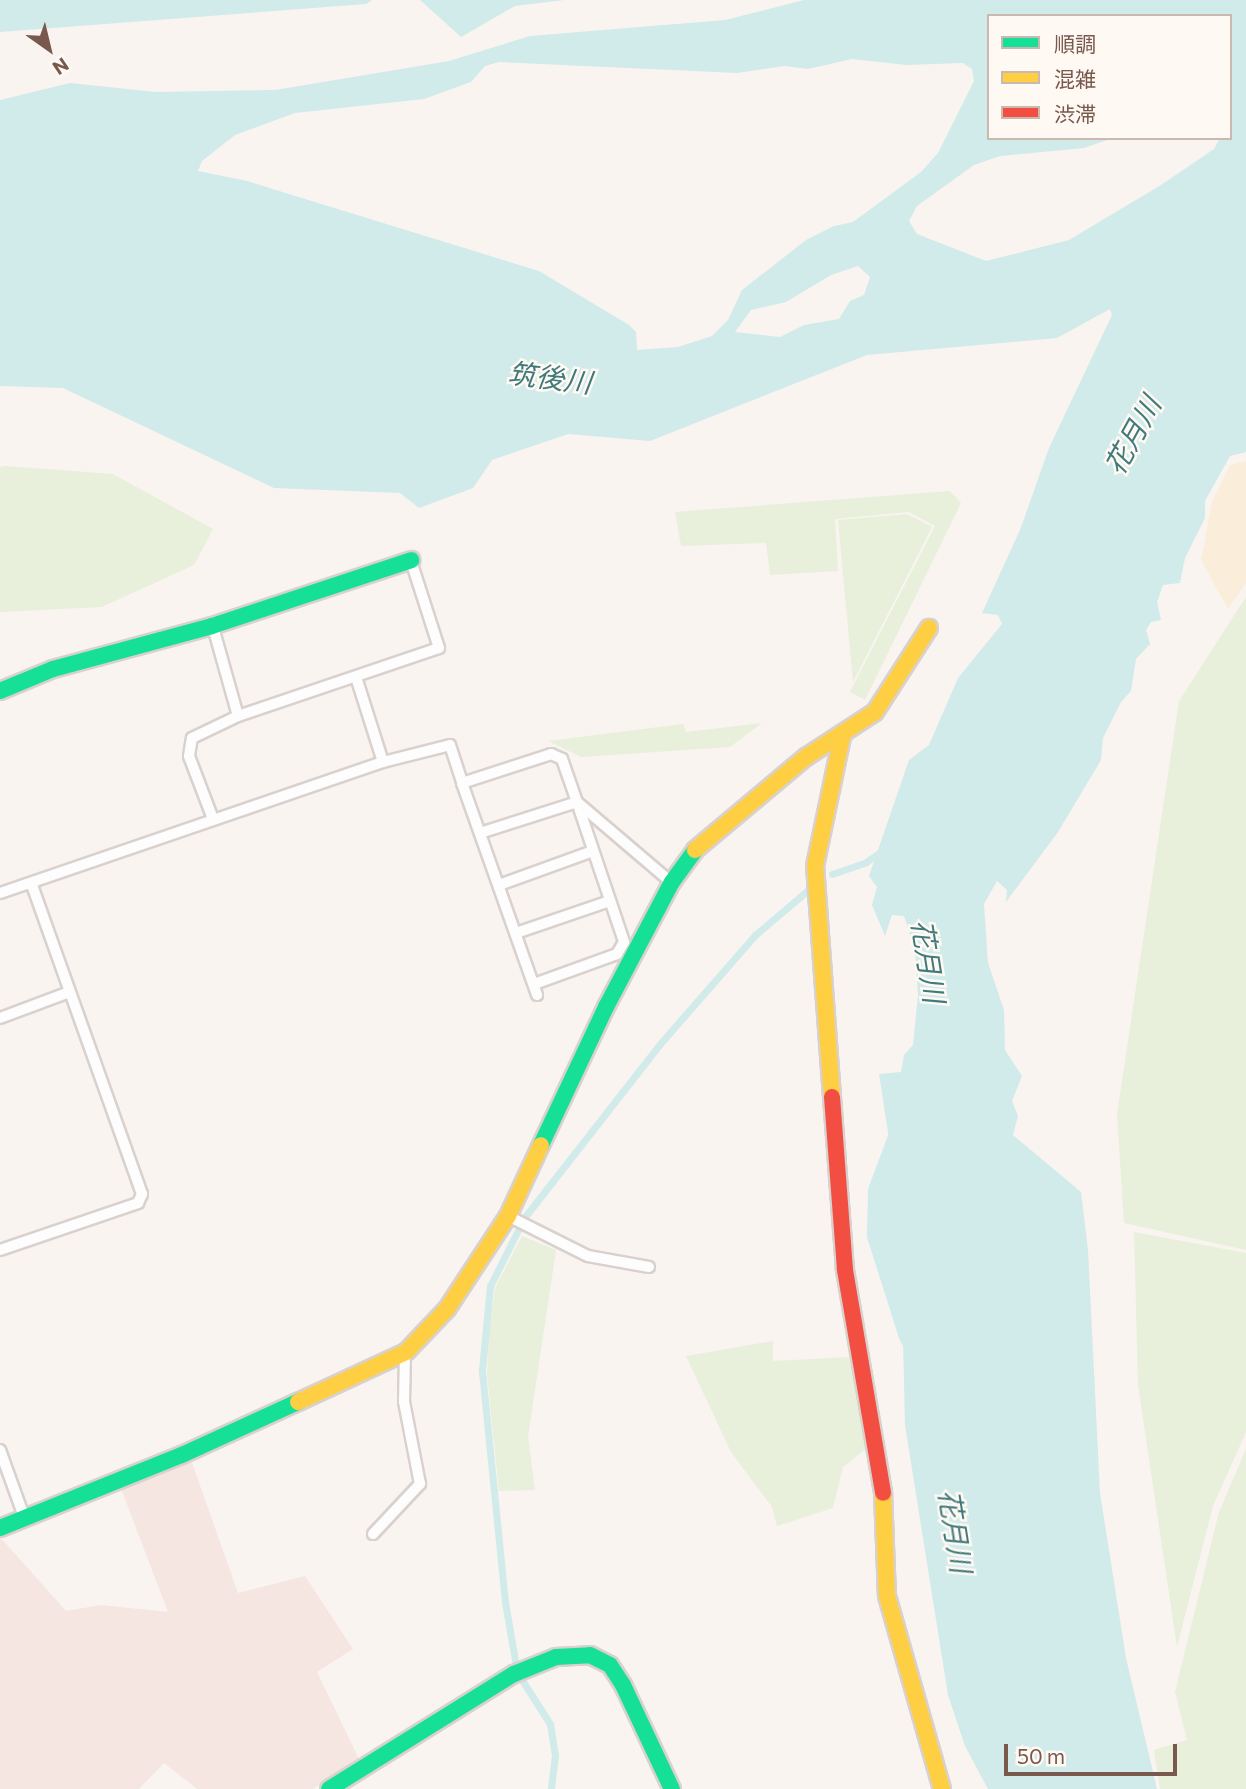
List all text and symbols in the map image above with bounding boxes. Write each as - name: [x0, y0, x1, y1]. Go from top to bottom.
- north arrow: [14, 14, 84, 84]
- legend: [987, 14, 1232, 140]
- text: 順調: [1054, 31, 1096, 56]
- text: N: [49, 53, 73, 80]
- text: 混雑: [1054, 66, 1096, 91]
- text: 渋滞: [1054, 101, 1096, 126]
- water label: 筑後川: [506, 355, 594, 399]
- water label: 花月川: [1097, 390, 1167, 480]
- water label: 花月川: [906, 917, 952, 1005]
- water label: 花月川: [933, 1487, 979, 1575]
- scale bar: [1008, 1730, 1181, 1774]
- text: 50 m: [1017, 1743, 1065, 1768]

